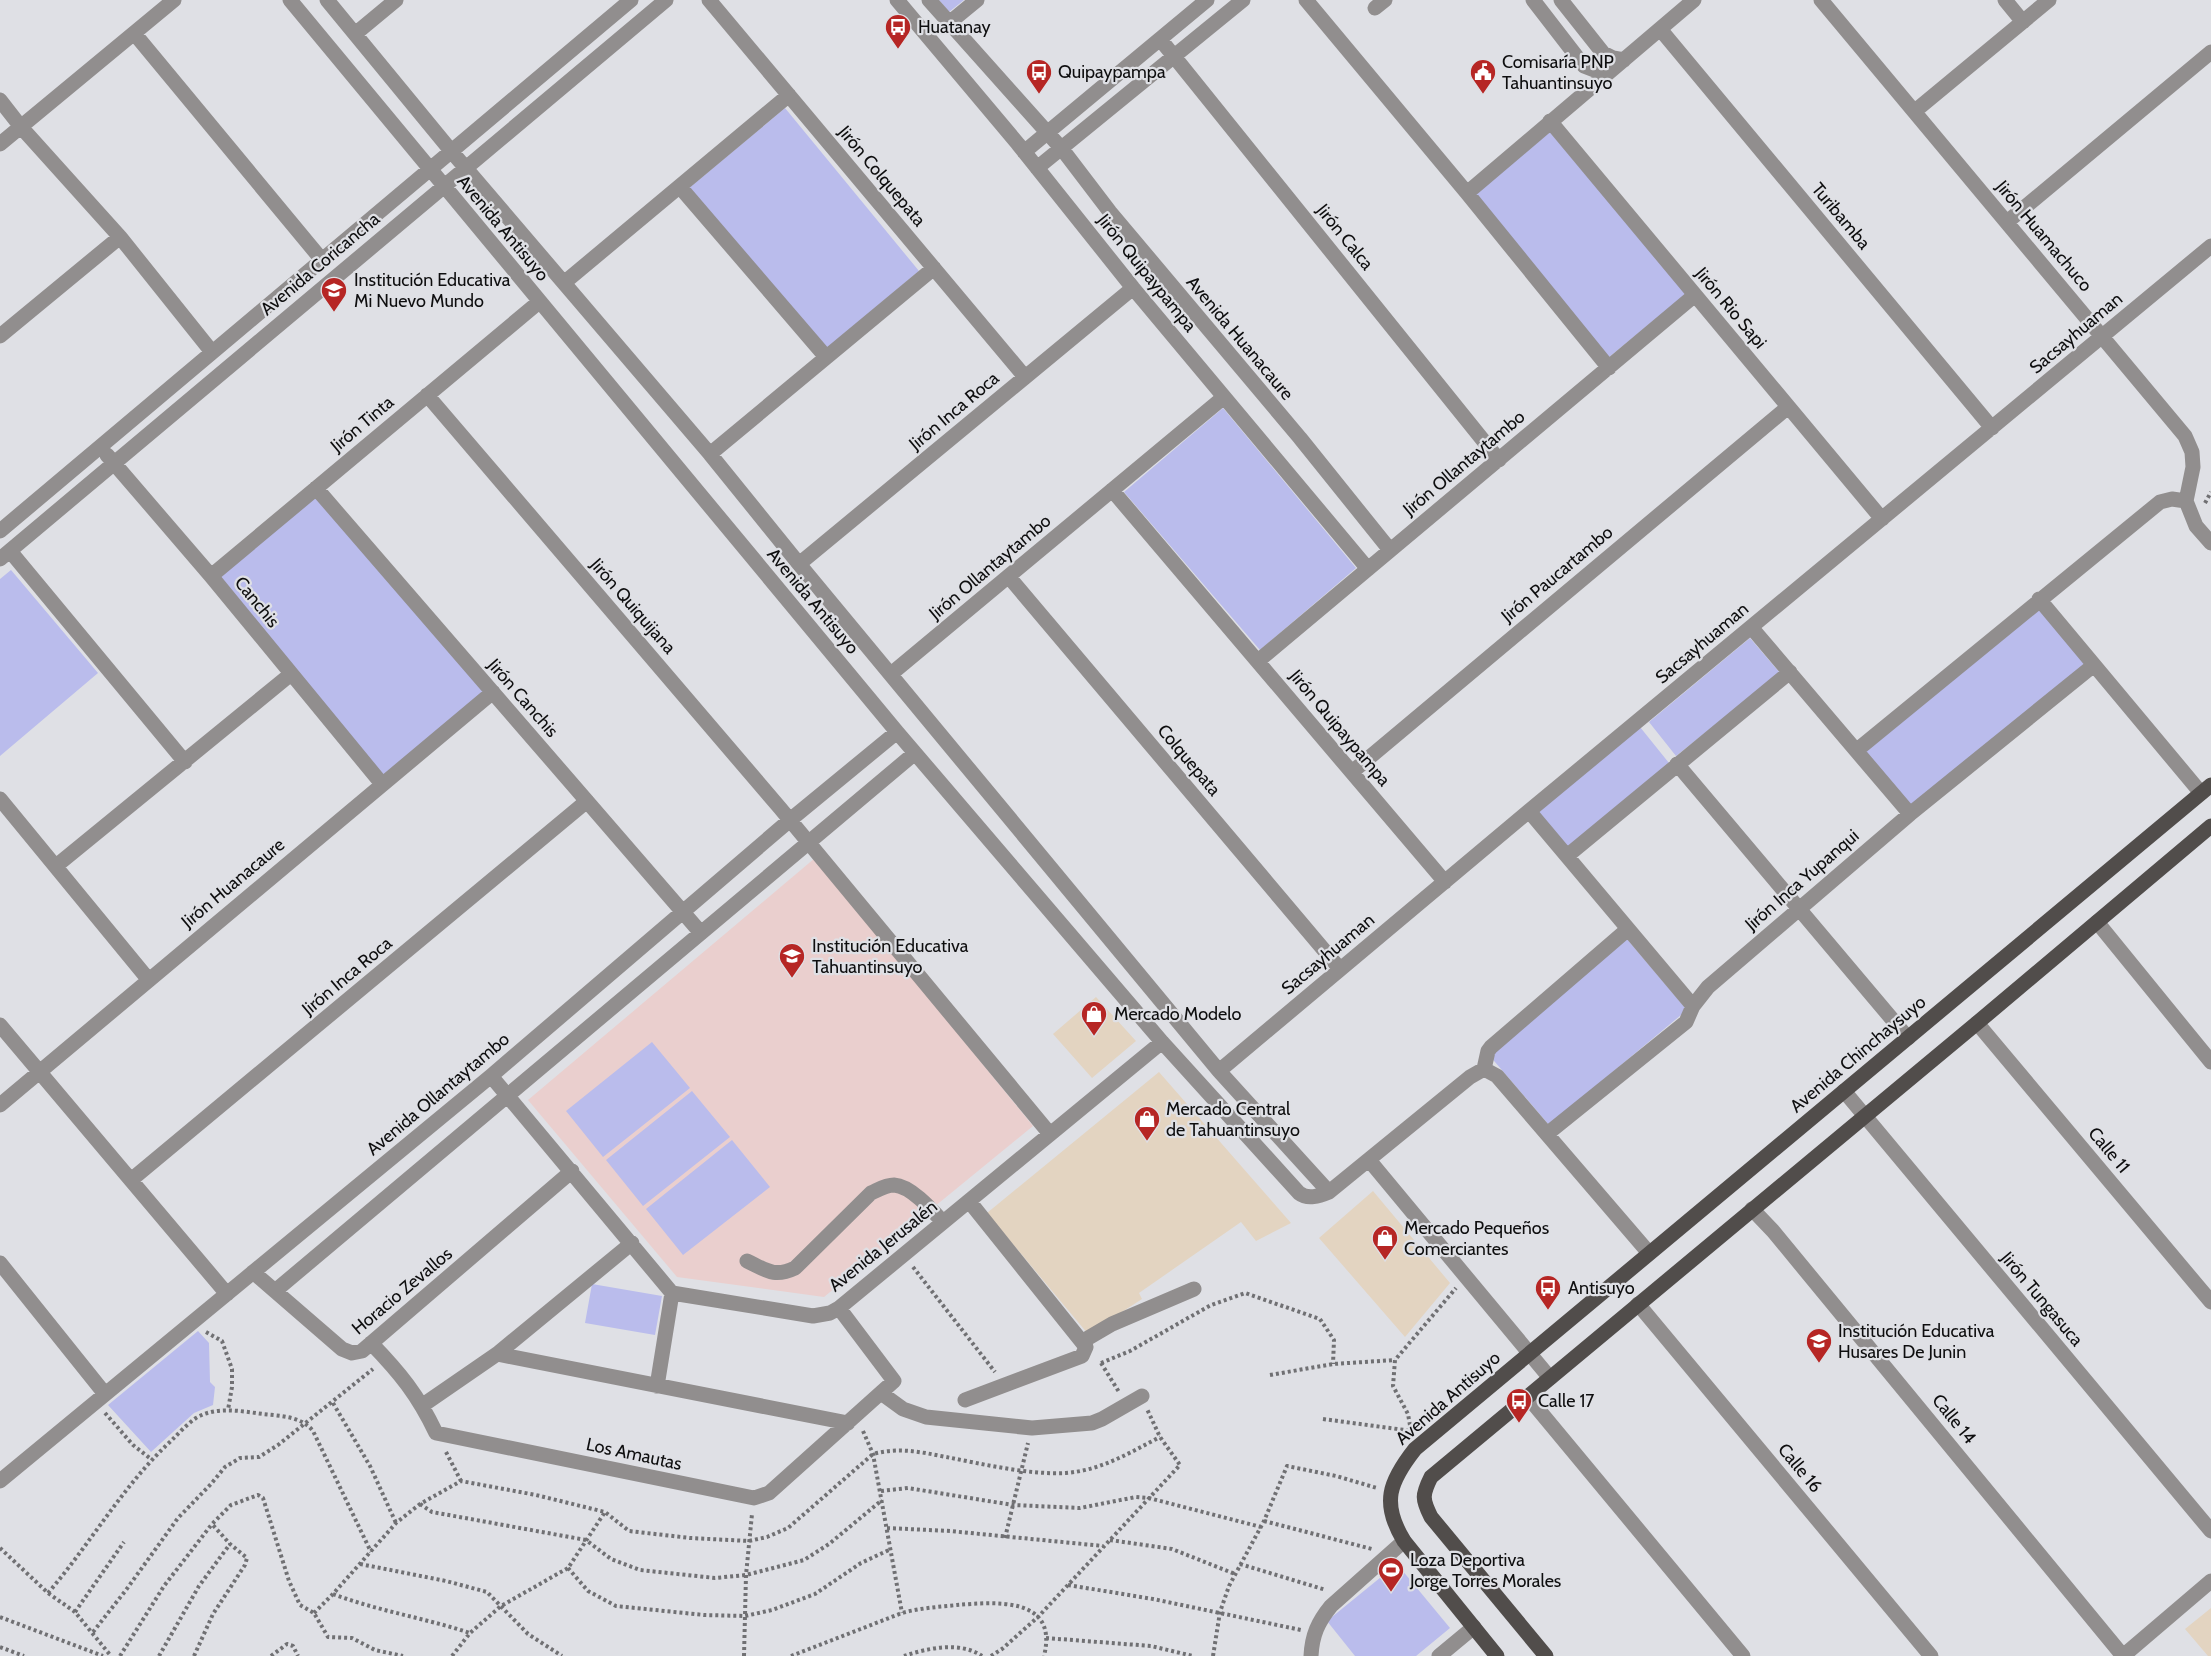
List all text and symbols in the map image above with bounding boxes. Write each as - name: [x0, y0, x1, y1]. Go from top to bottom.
- bus stop icon: Huatanay: [883, 12, 913, 50]
- place label: Huatanay: [918, 16, 991, 38]
- place label: Comisaría PNP Tahuantinsuyo: [1502, 51, 1614, 94]
- bus stop icon: Quipaypampa: [1024, 57, 1054, 95]
- public building icon: Comisaría PNP Tahuantinsuyo: [1468, 57, 1498, 95]
- place label: Quipaypampa: [1058, 61, 1166, 83]
- street label: Jirón Colquepata: [833, 120, 931, 231]
- street label: Avenida Antisuyo: [452, 171, 554, 286]
- street label: Jirón Huamachuco: [1991, 175, 2097, 296]
- street label: Turibamba: [1807, 178, 1875, 254]
- street label: Jirón Calca: [1311, 199, 1378, 275]
- street label: Avenida Coricancha: [256, 208, 384, 320]
- street label: Jirón Quipaypampa: [1092, 209, 1201, 337]
- street label: Jirón Rio Sapi: [1690, 262, 1771, 353]
- place label: Institución Educativa Mi Nuevo Mundo: [354, 269, 511, 312]
- street label: Avenida Huanacaure: [1182, 272, 1298, 404]
- school or university icon: Institución Educativa Mi Nuevo Mundo: [319, 275, 349, 313]
- street label: Sacsayhuaman: [2025, 288, 2127, 378]
- street label: Jirón Inca Roca: [904, 367, 1004, 456]
- street label: Jirón Tinta: [325, 391, 398, 457]
- street label: Jirón Ollantaytambo: [1398, 406, 1529, 521]
- street label: Jirón Ollantaytambo: [924, 510, 1055, 625]
- street label: Jirón Paucartambo: [1496, 521, 1617, 628]
- street label: Avenida Antisuyo: [762, 544, 864, 659]
- street label: Jirón Quiquijana: [585, 553, 681, 658]
- street label: Canchis: [230, 572, 284, 632]
- street label: Sacsayhuaman: [1651, 598, 1753, 688]
- street label: Jirón Canchis: [482, 654, 563, 742]
- street label: Jirón Quipaypampa: [1284, 665, 1395, 791]
- street label: Colquepata: [1153, 720, 1226, 801]
- street label: Jirón Inca Yupanqui: [1740, 825, 1863, 936]
- street label: Jirón Huanacaure: [176, 833, 289, 933]
- street label: Sacsayhuaman: [1277, 909, 1379, 999]
- street label: Jirón Inca Roca: [297, 932, 397, 1021]
- place label: Institución Educativa Tahuantinsuyo: [812, 935, 969, 978]
- school or university icon: Institución Educativa Tahuantinsuyo: [777, 941, 807, 979]
- street label: Avenida Chinchaysuyo: [1786, 991, 1930, 1117]
- shop icon: Mercado Modelo: [1079, 999, 1109, 1037]
- place label: Mercado Modelo: [1114, 1003, 1241, 1025]
- street label: Avenida Ollantaytambo: [362, 1028, 514, 1160]
- place label: Mercado Central de Tahuantinsuyo: [1166, 1098, 1300, 1141]
- shop icon: Mercado Central de Tahuantinsuyo: [1132, 1104, 1162, 1142]
- street label: Calle 11: [2083, 1123, 2135, 1177]
- street label: Avenida Jerusalén: [824, 1196, 942, 1296]
- place label: Mercado Pequeños Comerciantes: [1404, 1217, 1549, 1260]
- shop icon: Mercado Pequeños Comerciantes: [1370, 1223, 1400, 1261]
- street label: Horacio Zevallos: [347, 1243, 457, 1339]
- street label: Jirón Tungasuca: [1995, 1247, 2088, 1351]
- bus stop icon: Antisuyo: [1533, 1273, 1563, 1311]
- place label: Antisuyo: [1568, 1277, 1635, 1299]
- place label: Institución Educativa Husares De Junin: [1838, 1320, 1995, 1363]
- school or university icon: Institución Educativa Husares De Junin: [1804, 1326, 1834, 1364]
- street label: Avenida Antisuyo: [1391, 1346, 1505, 1449]
- bus stop icon: Calle 17: [1504, 1386, 1534, 1424]
- place label: Calle 17: [1538, 1390, 1594, 1412]
- street label: Calle 14: [1927, 1390, 1981, 1448]
- street label: Los Amautas: [584, 1433, 684, 1475]
- street label: Calle 16: [1773, 1439, 1827, 1497]
- place label: Loza Deportiva Jorge Torres Morales: [1409, 1549, 1561, 1592]
- sports icon: Loza Deportiva Jorge Torres Morales: [1376, 1555, 1406, 1593]

